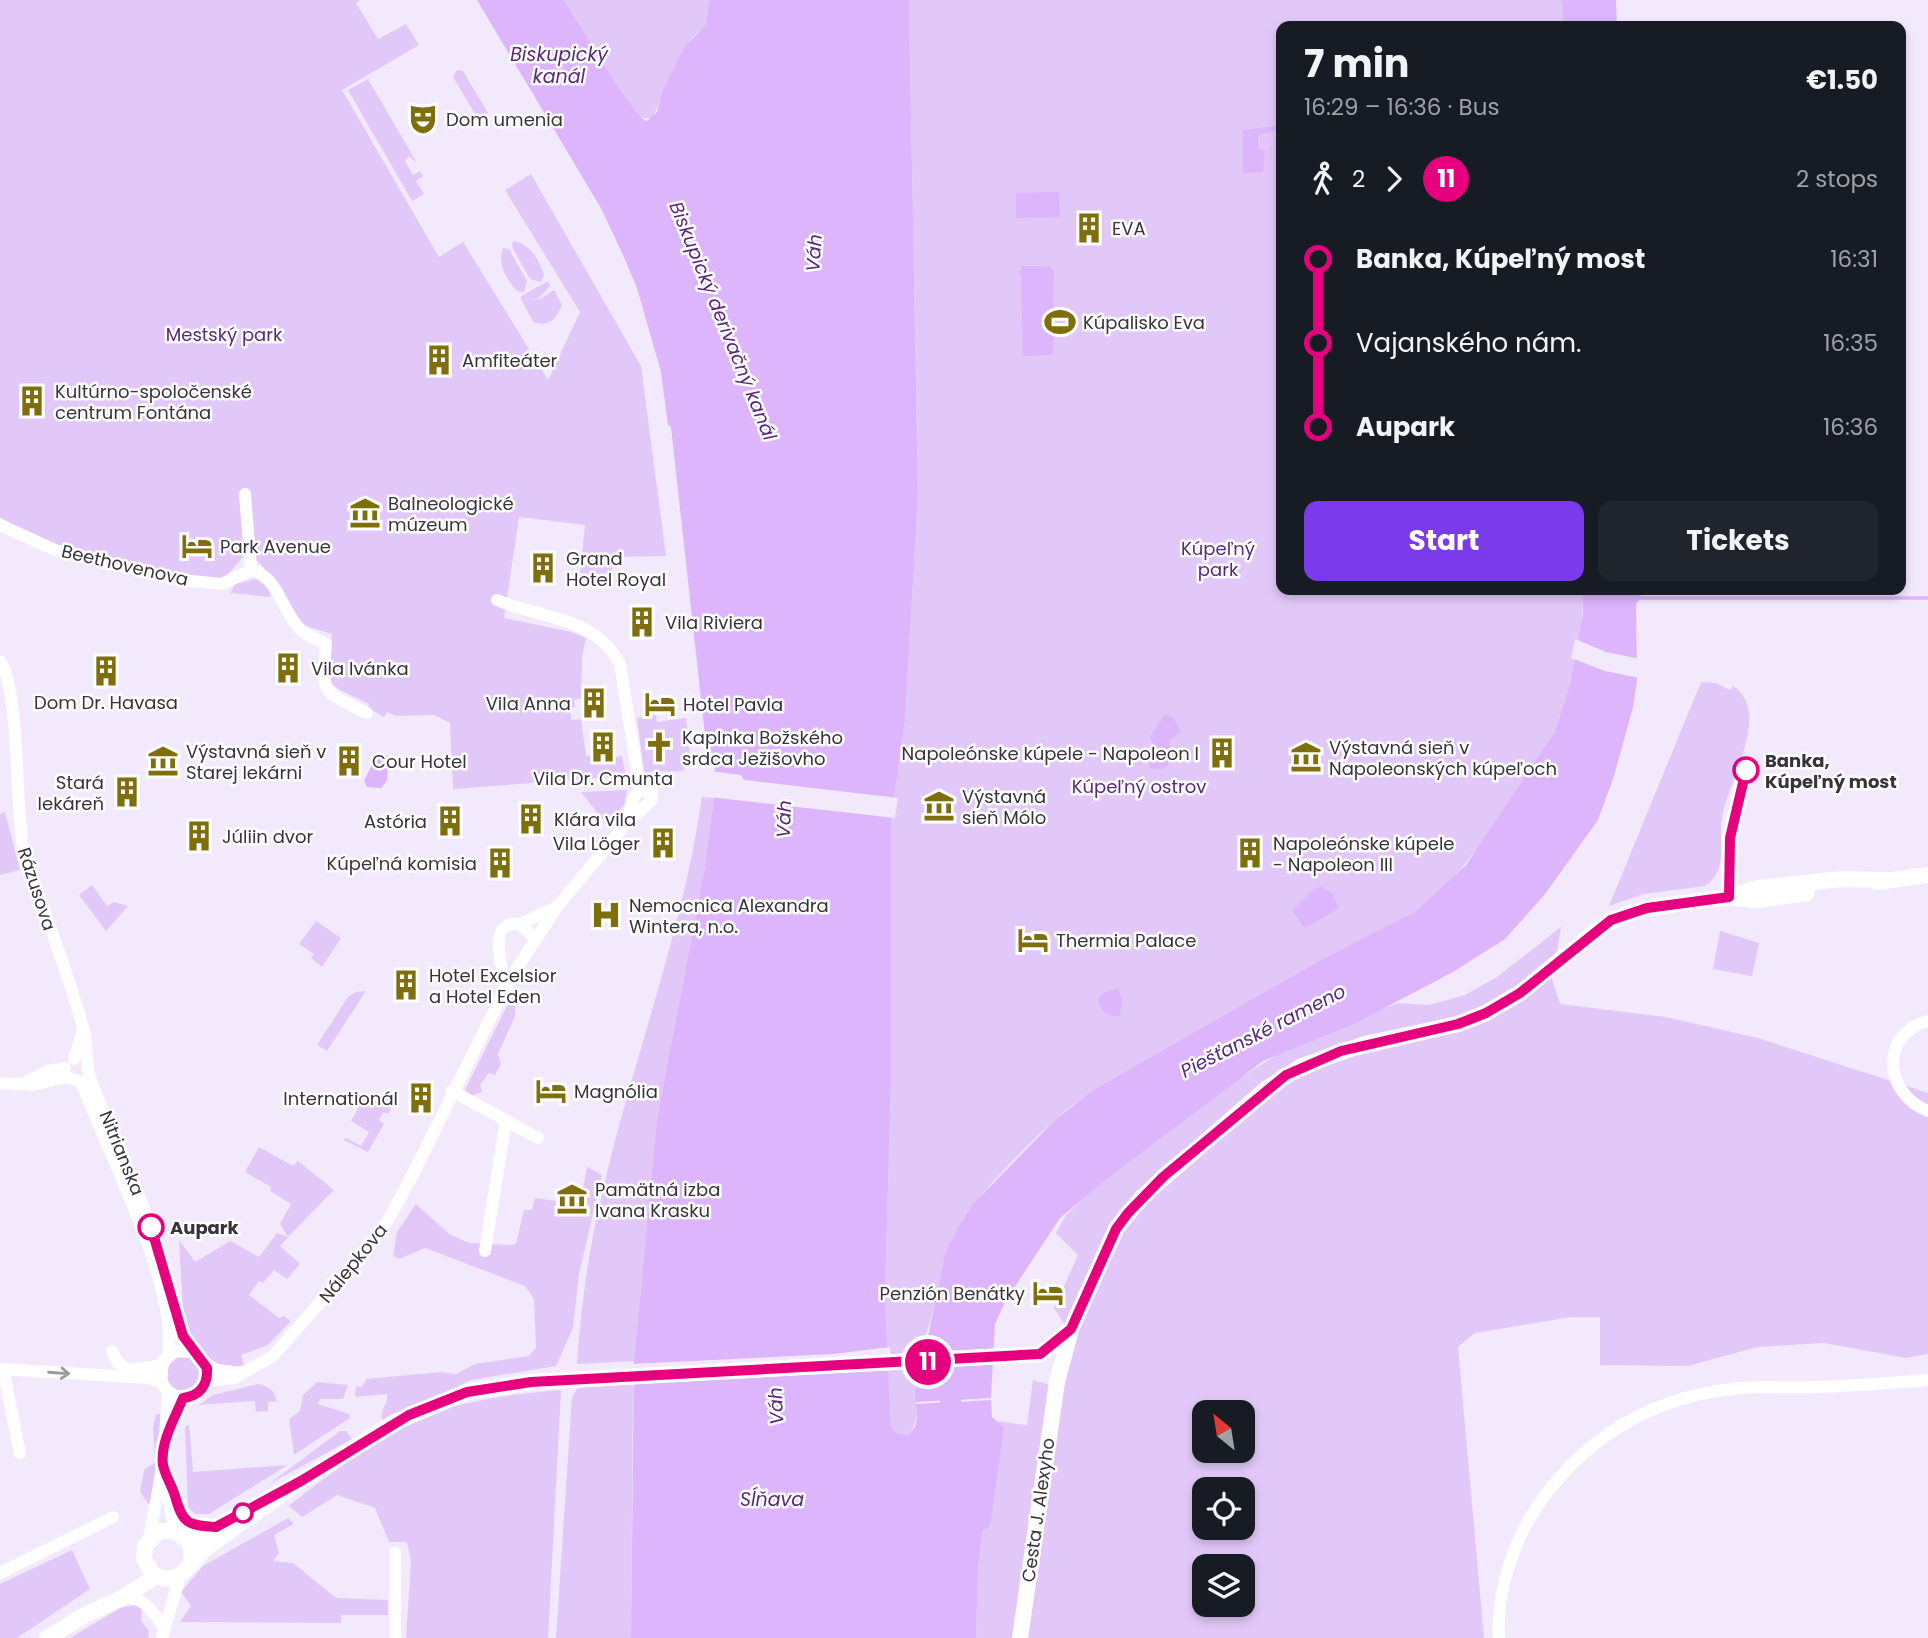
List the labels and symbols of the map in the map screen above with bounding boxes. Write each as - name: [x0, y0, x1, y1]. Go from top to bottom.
- water label: Biskupický kanál: [510, 41, 609, 90]
- theatre icon: Dom umenia: [406, 102, 440, 136]
- place label: Dom umenia: [446, 107, 563, 132]
- water label: Biskupický derivačný kanál: [663, 197, 784, 445]
- building icon: EVA: [1072, 211, 1106, 245]
- place label: EVA: [1112, 216, 1146, 241]
- water label: Váh: [799, 233, 829, 273]
- sports icon: Kúpalisko Eva: [1043, 305, 1077, 339]
- place label: Kúpalisko Eva: [1083, 310, 1205, 335]
- park label: Mestský park: [166, 322, 283, 347]
- building icon: Amfiteáter: [422, 343, 456, 377]
- place label: Amfiteáter: [462, 348, 558, 373]
- place label: Kultúrno-spoločenské centrum Fontána: [55, 379, 252, 425]
- building icon: Kultúrno-spoločenské centrum Fontána: [15, 384, 49, 418]
- place label: Balneologické múzeum: [388, 491, 514, 537]
- museum icon: Balneologické múzeum: [348, 496, 382, 530]
- hotel icon: Park Avenue: [180, 529, 214, 563]
- place label: Park Avenue: [220, 534, 331, 559]
- park label: Kúpeľný park: [1181, 536, 1255, 582]
- street label: Beethovenova: [59, 538, 191, 592]
- place label: Grand Hotel Royal: [566, 546, 666, 592]
- building icon: Grand Hotel Royal: [526, 551, 560, 585]
- building icon: Vila Riviera: [625, 605, 659, 639]
- place label: Vila Riviera: [665, 610, 763, 635]
- building icon: Vila Ivánka: [271, 651, 305, 685]
- building icon: Dom Dr. Havasa: [89, 654, 123, 688]
- place label: Vila Ivánka: [311, 656, 409, 681]
- building icon: Vila Anna: [577, 686, 611, 720]
- hotel icon: Hotel Pavla: [643, 687, 677, 721]
- place label: Dom Dr. Havasa: [34, 690, 178, 715]
- place label: Vila Anna: [486, 691, 571, 716]
- place label: Hotel Pavla: [683, 692, 783, 717]
- place label: Kaplnka Božského srdca Ježišovho: [682, 725, 843, 771]
- building icon: Vila Dr. Cmunta: [586, 730, 620, 764]
- church icon: Kaplnka Božského srdca Ježišovho: [642, 730, 676, 764]
- place label: Výstavná sieň v Napoleonských kúpeľoch: [1329, 735, 1557, 781]
- building icon: Napoleónske kúpele - Napoleon I: [1205, 736, 1239, 770]
- place label: Výstavná sieň v Starej lekárni: [186, 739, 326, 785]
- museum icon: Výstavná sieň v Napoleonských kúpeľoch: [1289, 740, 1323, 774]
- place label: Napoleónske kúpele - Napoleon I: [902, 741, 1199, 766]
- museum icon: Výstavná sieň v Starej lekárni: [146, 744, 180, 778]
- building icon: Cour Hotel: [332, 744, 366, 778]
- place label: Banka, Kúpeľný most: [1765, 748, 1897, 794]
- place label: Cour Hotel: [372, 749, 467, 774]
- marker: Banka, Kúpeľný most: [1733, 757, 1759, 783]
- place label: Vila Dr. Cmunta: [533, 766, 673, 791]
- place label: Stará lekáreň: [38, 770, 104, 816]
- park label: Kúpeľný ostrov: [1072, 774, 1206, 799]
- building icon: Stará lekáreň: [110, 775, 144, 809]
- place label: Výstavná sieň Mólo: [962, 784, 1046, 830]
- museum icon: Výstavná sieň Mólo: [922, 789, 956, 823]
- water label: Váh: [770, 800, 798, 838]
- building icon: Klára vila: [514, 802, 548, 836]
- building icon: Astória: [433, 804, 467, 838]
- place label: Klára vila: [554, 807, 636, 832]
- place label: Astória: [364, 809, 427, 834]
- building icon: Júliin dvor: [182, 819, 216, 853]
- place label: Júliin dvor: [222, 824, 313, 849]
- building icon: Vila Löger: [646, 826, 680, 860]
- place label: Vila Löger: [553, 831, 640, 856]
- place label: Napoleónske kúpele - Napoleon III: [1273, 831, 1454, 877]
- building icon: Napoleónske kúpele - Napoleon III: [1233, 836, 1267, 870]
- street label: Rázusova: [12, 844, 62, 934]
- building icon: Kúpeľná komisia: [483, 846, 517, 880]
- place label: Kúpeľná komisia: [326, 851, 477, 876]
- place label: Nemocnica Alexandra Wintera, n.o.: [629, 893, 829, 939]
- hospital icon: Nemocnica Alexandra Wintera, n.o.: [589, 898, 623, 932]
- hotel icon: Thermia Palace: [1016, 923, 1050, 957]
- place label: Thermia Palace: [1056, 928, 1196, 953]
- place label: Hotel Excelsior a Hotel Eden: [429, 963, 557, 1009]
- building icon: Hotel Excelsior a Hotel Eden: [389, 968, 423, 1002]
- water label: Piešťanské rameno: [1176, 978, 1350, 1084]
- hotel icon: Magnólia: [534, 1074, 568, 1108]
- place label: Magnólia: [574, 1079, 658, 1104]
- building icon: Internationál: [404, 1081, 438, 1115]
- place label: Internationál: [283, 1086, 398, 1111]
- street label: Nitrianska: [94, 1107, 150, 1199]
- place label: Pamätná izba Ivana Krasku: [595, 1177, 720, 1223]
- museum icon: Pamätná izba Ivana Krasku: [555, 1182, 589, 1216]
- marker: Aupark: [138, 1214, 164, 1240]
- place label: Aupark: [170, 1215, 240, 1240]
- street label: Nálepkova: [313, 1218, 393, 1308]
- hotel icon: Penzión Benátky: [1031, 1276, 1065, 1310]
- place label: Penzión Benátky: [880, 1281, 1025, 1306]
- line badge: 11: [897, 1339, 960, 1385]
- one-way arrow: [47, 1367, 69, 1380]
- water label: Váh: [762, 1386, 790, 1426]
- north arrow: [1192, 1400, 1255, 1463]
- street label: Cesta J. Alexyho: [1015, 1436, 1061, 1584]
- water label: Sĺňava: [740, 1486, 804, 1513]
- unlabelled marker: [233, 1503, 253, 1523]

